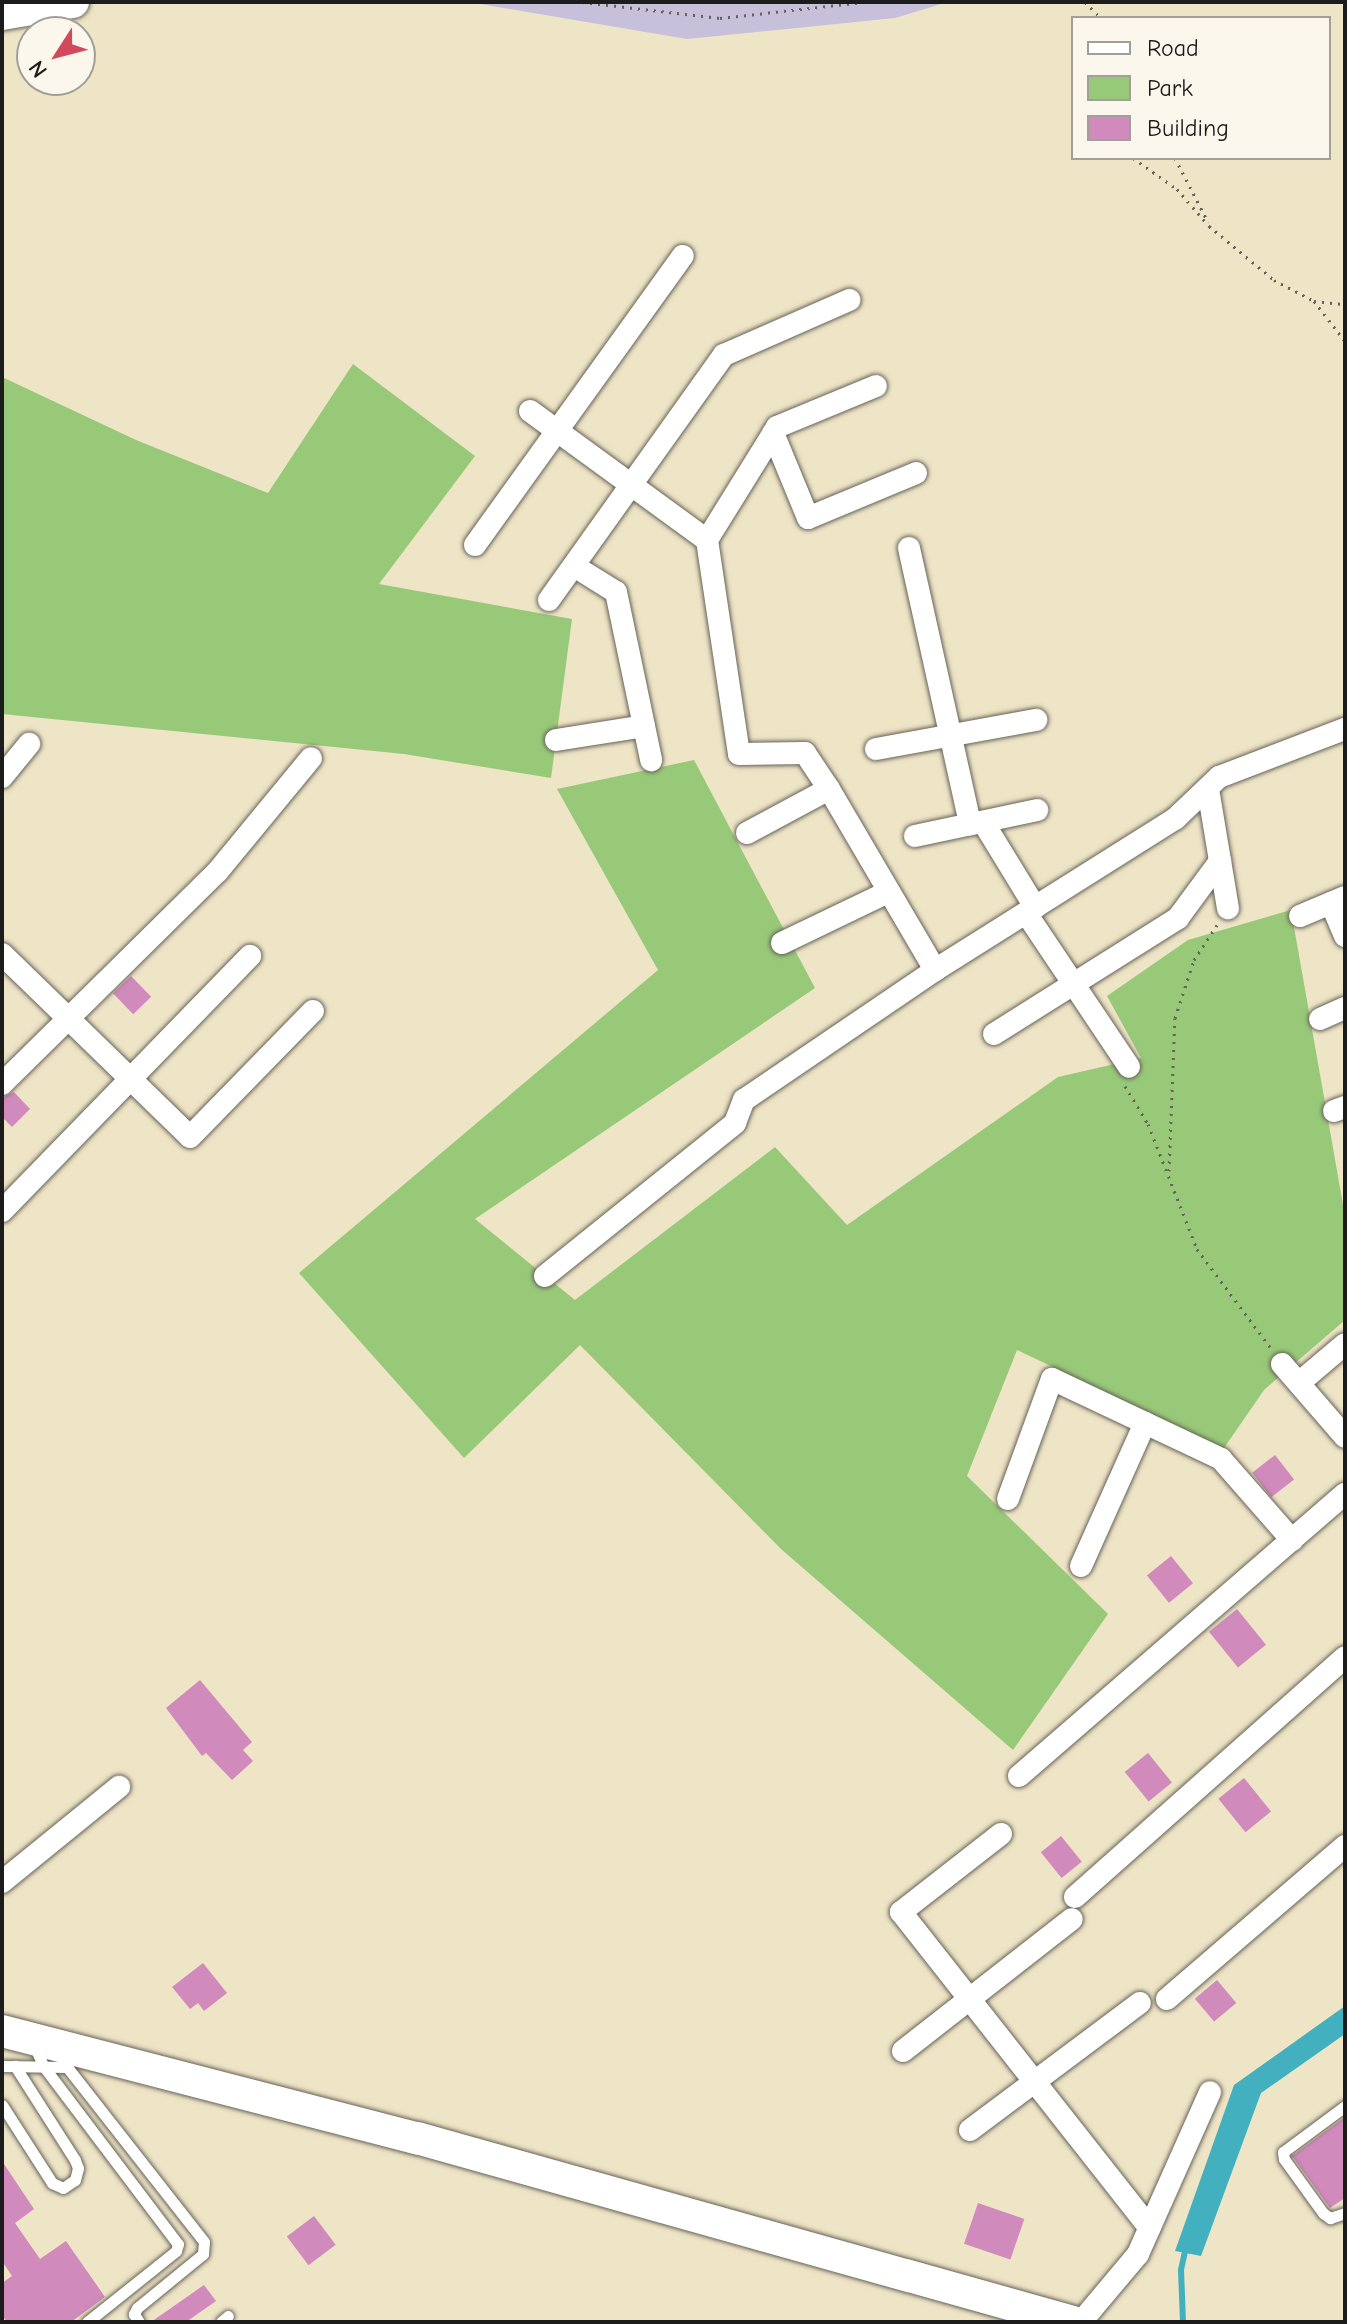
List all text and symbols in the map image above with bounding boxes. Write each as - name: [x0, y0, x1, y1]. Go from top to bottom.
- north arrow: [16, 16, 96, 96]
- legend: [1071, 16, 1331, 160]
- text: Road: [1147, 34, 1199, 62]
- text: N: [23, 55, 53, 82]
- text: Park: [1147, 74, 1193, 102]
- text: Building: [1147, 114, 1229, 142]

